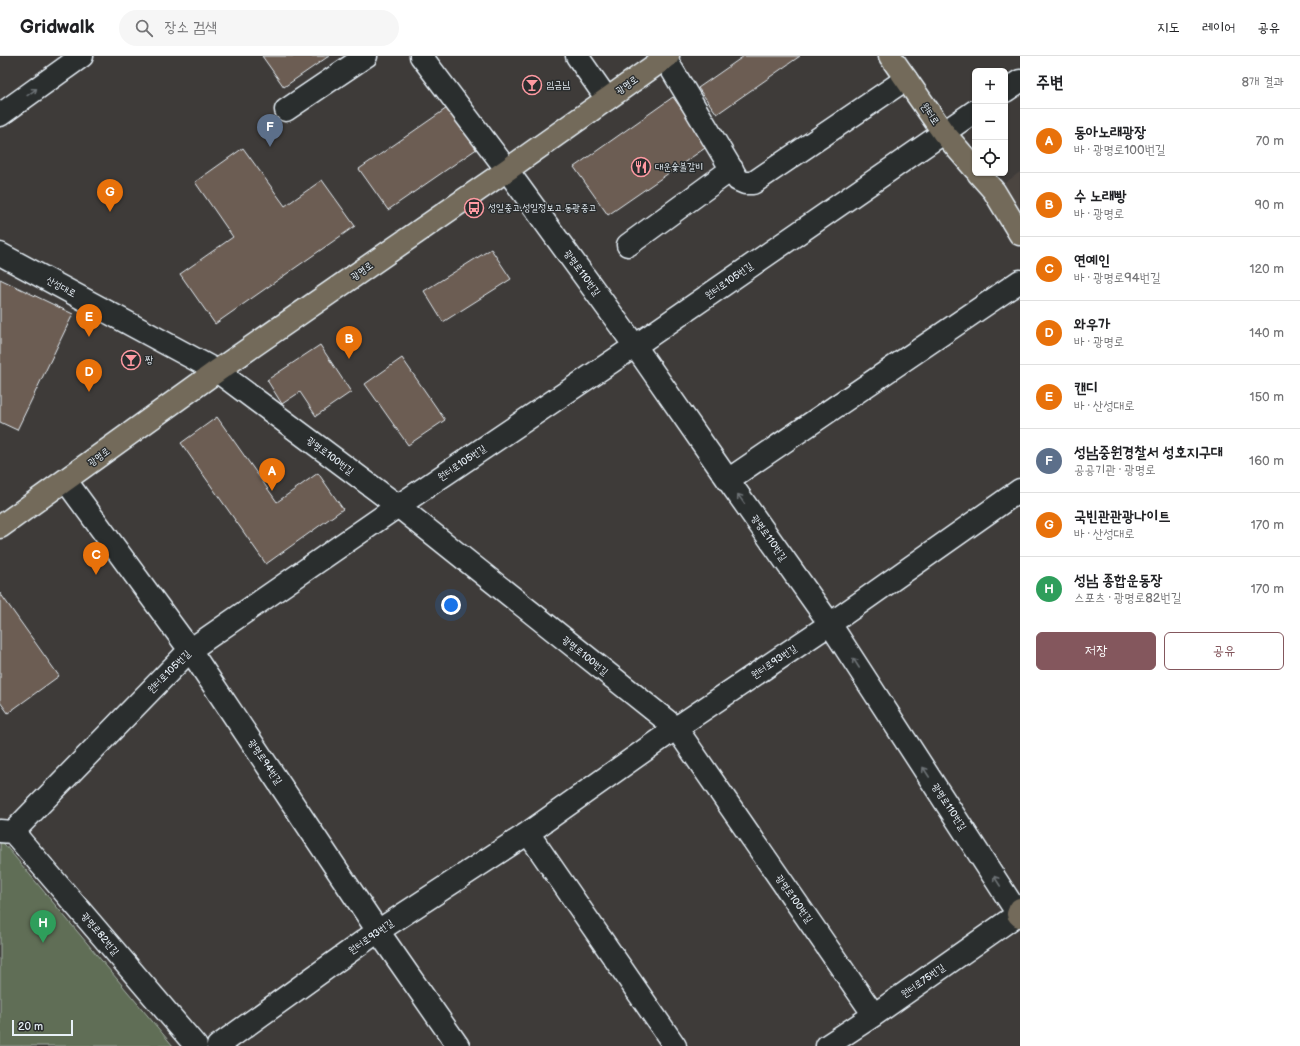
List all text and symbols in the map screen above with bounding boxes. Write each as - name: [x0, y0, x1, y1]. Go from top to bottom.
- search box: [119, 10, 399, 46]
- text: Gridwalk: [20, 16, 95, 39]
- icon: search: [133, 17, 155, 39]
- text: 장소 검색: [165, 18, 217, 37]
- text: 지도: [1157, 19, 1180, 36]
- text: 레이어: [1202, 19, 1235, 36]
- text: 공유: [1257, 19, 1280, 36]
- map controls: [972, 68, 1008, 176]
- button: +: [972, 68, 1008, 104]
- street label: 광명로: [614, 73, 640, 97]
- text: 주변: [1036, 73, 1063, 93]
- bar icon: 임금님: [521, 74, 543, 96]
- text: 8개 결과: [1242, 74, 1284, 90]
- place label: 임금님: [546, 79, 570, 91]
- one-way arrow: [26, 88, 37, 96]
- street label: 원터로: [918, 101, 942, 127]
- button: −: [972, 104, 1008, 140]
- pin: F: [257, 114, 283, 147]
- text: 동아노래광장: [1074, 123, 1146, 142]
- text: A: [1045, 133, 1053, 149]
- text: 70 m: [1256, 133, 1284, 149]
- button: locate: [972, 140, 1008, 176]
- text: 바 · 광명로100번길: [1074, 142, 1166, 158]
- restaurant icon: 대운숯불갈비: [630, 156, 652, 178]
- place label: 대운숯불갈비: [655, 161, 703, 173]
- pin: G: [97, 179, 123, 212]
- text: 수 노래빵: [1074, 187, 1126, 206]
- bus stop icon: 성일중고.성일정보고.동광중고: [463, 197, 485, 219]
- text: B: [1044, 197, 1054, 213]
- text: 90 m: [1255, 197, 1284, 213]
- place label: 성일중고.성일정보고.동광중고: [488, 202, 597, 214]
- text: 바 · 광명로: [1074, 206, 1124, 222]
- street label: 광명로110번길: [561, 248, 603, 298]
- text: 연예인: [1074, 251, 1110, 270]
- street label: 광명로: [349, 259, 375, 283]
- street label: 원터로105번길: [703, 260, 755, 302]
- text: C: [1044, 261, 1054, 277]
- text: 120 m: [1249, 261, 1284, 277]
- text: 바 · 광명로94번길: [1074, 270, 1161, 286]
- street label: 산성대로: [44, 274, 78, 300]
- pin: E: [76, 304, 102, 337]
- text: 와우가: [1074, 315, 1110, 334]
- text: D: [1044, 325, 1054, 341]
- text: 140 m: [1249, 325, 1284, 341]
- pin: B: [336, 326, 362, 359]
- text: 바 · 광명로: [1074, 334, 1124, 350]
- bar icon: 짱: [120, 349, 142, 371]
- place label: 짱: [145, 354, 153, 366]
- pin: D: [76, 359, 102, 392]
- text: 캔디: [1074, 379, 1098, 398]
- text: E: [1045, 389, 1053, 405]
- text: 150 m: [1250, 389, 1284, 405]
- text: 바 · 산성대로: [1074, 398, 1135, 414]
- street label: 광명로100번길: [304, 434, 356, 478]
- street label: 원터로105번길: [436, 442, 488, 484]
- text: 성남중원경찰서 성호지구대: [1074, 443, 1223, 462]
- street label: 광명로: [86, 445, 112, 469]
- text: F: [1045, 453, 1053, 469]
- text: 160 m: [1249, 453, 1284, 469]
- pin: A: [259, 458, 285, 491]
- text: 공공기관 · 광명로: [1074, 462, 1156, 478]
- one-way arrow: [737, 494, 745, 505]
- text: 국빈관관광나이트: [1074, 507, 1171, 526]
- street label: 광명로110번길: [749, 512, 789, 564]
- text: G: [1044, 517, 1054, 533]
- text: 170 m: [1251, 517, 1284, 533]
- text: 바 · 산성대로: [1074, 526, 1135, 542]
- pin: C: [83, 542, 109, 575]
- text: 성남 종합운동장: [1074, 571, 1163, 590]
- text: H: [1044, 581, 1054, 597]
- text: 170 m: [1251, 581, 1284, 597]
- text: 스포츠 · 광명로82번길: [1074, 590, 1181, 606]
- your location: [441, 595, 461, 615]
- button: 저장: [1036, 632, 1156, 670]
- button: 공유: [1164, 632, 1284, 670]
- street label: 광명로100번길: [560, 634, 610, 678]
- street label: 원터로93번길: [749, 642, 799, 682]
- street label: 원터로105번길: [145, 648, 193, 696]
- one-way arrow: [851, 657, 859, 669]
- street label: 광명로94번길: [245, 737, 285, 787]
- one-way arrow: [922, 767, 930, 778]
- street label: 광명로110번길: [929, 781, 969, 833]
- street label: 광명로100번길: [773, 873, 815, 925]
- one-way arrow: [993, 876, 1001, 887]
- pin: H: [30, 910, 56, 943]
- street label: 광명로82번길: [79, 910, 121, 958]
- street label: 원터로93번길: [346, 917, 396, 957]
- street label: 원터로75번길: [899, 961, 947, 1001]
- scale bar: [12, 1018, 73, 1037]
- text: 20 m: [18, 1020, 43, 1033]

